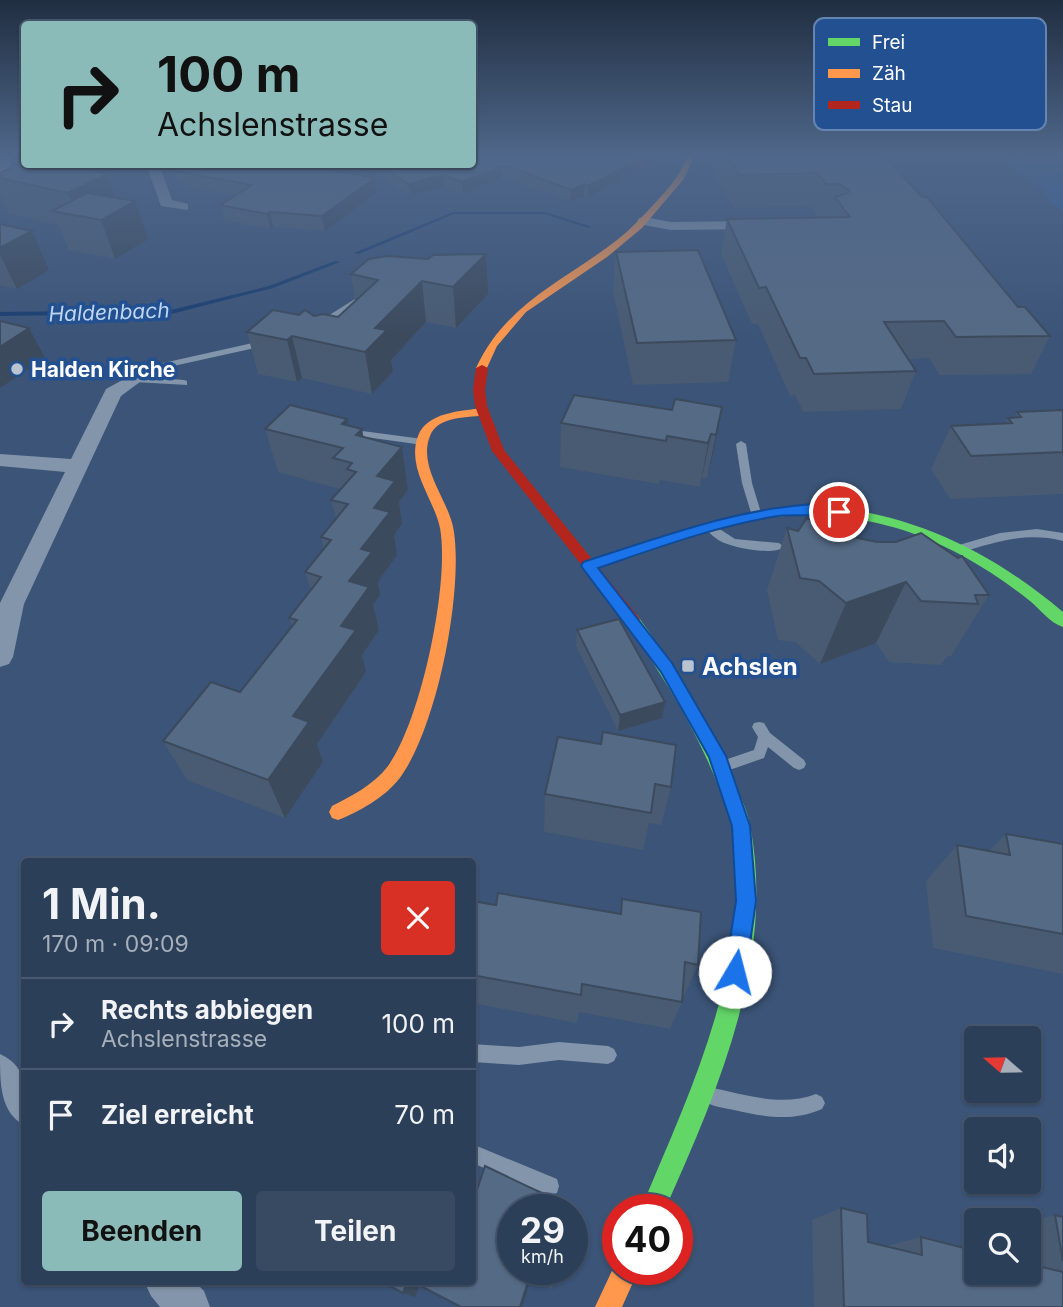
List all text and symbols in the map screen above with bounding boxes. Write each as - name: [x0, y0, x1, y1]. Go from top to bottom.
- legend: [814, 18, 1046, 130]
- text: Frei: [872, 31, 905, 54]
- text: 100 m: [157, 45, 301, 104]
- icon: right: [42, 49, 133, 140]
- text: Zäh: [872, 62, 906, 85]
- text: Stau: [872, 94, 912, 117]
- text: Achslenstrasse: [157, 105, 388, 144]
- water label: Haldenbach: [48, 297, 170, 327]
- place label: Halden Kirche: [31, 357, 175, 382]
- marker: Halden Kirche: [9, 361, 25, 377]
- pin: [809, 482, 869, 542]
- icon: arrive: [820, 493, 858, 531]
- place label: Achslen: [702, 652, 798, 681]
- marker: Achslen: [680, 658, 696, 674]
- text: 1 Min.: [42, 878, 161, 929]
- button: close: [381, 881, 455, 955]
- text: 170 m · 09:09: [42, 930, 189, 958]
- position arrow: [698, 935, 772, 1009]
- text: Rechts abbiegen: [101, 994, 313, 1025]
- icon: right: [42, 1005, 80, 1043]
- text: 100 m: [382, 1008, 455, 1039]
- text: Achslenstrasse: [101, 1025, 267, 1053]
- north arrow: [964, 1026, 1041, 1102]
- map controls: [964, 1026, 1041, 1285]
- icon: arrive: [42, 1096, 80, 1134]
- text: Ziel erreicht: [101, 1099, 254, 1130]
- text: 70 m: [394, 1099, 455, 1130]
- button: sound: [964, 1117, 1041, 1194]
- button: Beenden: [42, 1191, 242, 1271]
- button: Teilen: [256, 1191, 455, 1271]
- speed limit sign: 40: [602, 1194, 693, 1285]
- button: search: [964, 1208, 1041, 1285]
- text: 29: [520, 1209, 565, 1251]
- text: km/h: [521, 1246, 564, 1267]

